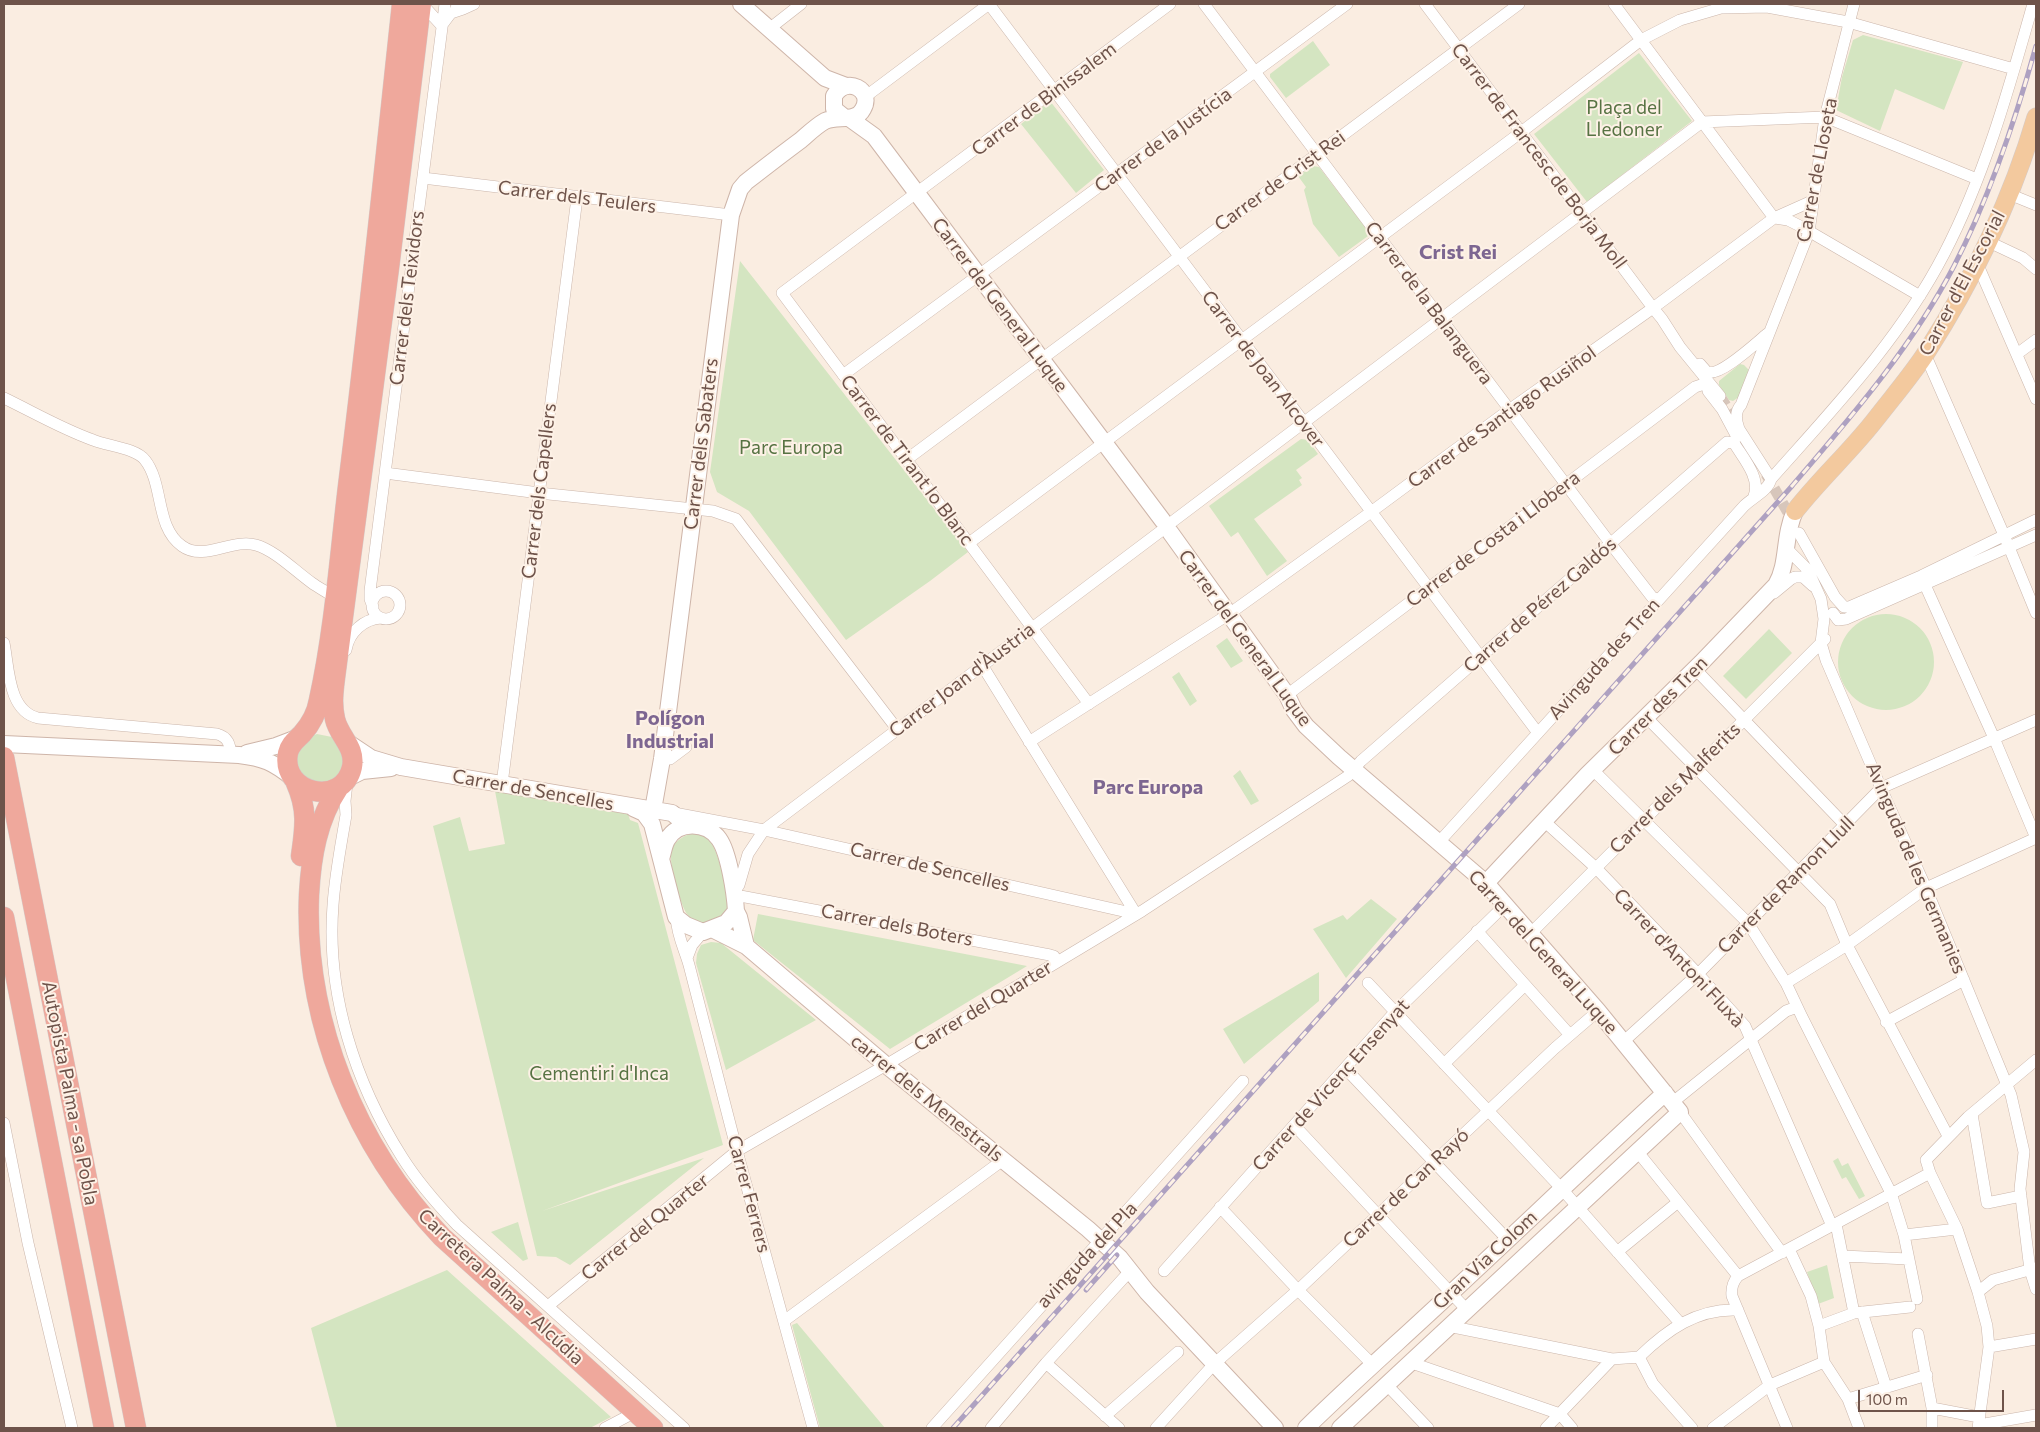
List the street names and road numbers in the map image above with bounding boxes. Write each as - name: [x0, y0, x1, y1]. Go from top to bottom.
- street label: Carrer de Binissalem: [967, 37, 1121, 161]
- street label: Carrer de Francesc de Borja Moll: [1447, 39, 1631, 273]
- street label: Carrer de la Justícia: [1090, 83, 1236, 197]
- street label: Carrer de Lloseta: [1792, 96, 1842, 244]
- street label: Carrer de Crist Rei: [1210, 126, 1350, 236]
- street label: Carrer dels Teulers: [497, 176, 657, 218]
- street label: Carrer d'El Escorial: [1914, 206, 2010, 360]
- street label: Carrer dels Teixidors: [385, 209, 429, 387]
- street label: Carrer del General Luque: [927, 213, 1073, 397]
- street label: Carrer de la Balanguera: [1360, 217, 1498, 389]
- street label: Carrer de Joan Alcover: [1197, 286, 1329, 452]
- street label: Carrer de Santiago Rusiñol: [1403, 341, 1601, 493]
- street label: Carrer dels Sabaters: [679, 357, 723, 531]
- street label: Carrer de Tirant lo Blanc: [835, 370, 979, 550]
- street label: Carrer dels Capellers: [517, 402, 561, 580]
- street label: Carrer de Costa i Llobera: [1401, 466, 1585, 612]
- street label: Carrer de Pérez Galdós: [1459, 532, 1621, 678]
- street label: Carrer del General Luque: [1173, 545, 1317, 731]
- street label: Avinguda des Tren: [1544, 594, 1664, 724]
- street label: Carrer Joan d'Àustria: [885, 618, 1039, 742]
- street label: Carrer des Tren: [1604, 652, 1712, 760]
- street label: Carrer dels Malferits: [1605, 718, 1745, 858]
- street label: Avinguda de les Germanies: [1861, 759, 1971, 977]
- street label: Carrer de Sencelles: [451, 765, 615, 815]
- street label: Carrer de Ramon Llull: [1713, 812, 1859, 958]
- street label: Carrer de Sencelles: [848, 838, 1012, 896]
- street label: Carrer del General Luque: [1463, 865, 1623, 1039]
- street label: Carrer d'Antoni Fluxà: [1609, 884, 1749, 1032]
- street label: Carrer dels Boters: [819, 899, 975, 951]
- street label: Carrer del Quarter: [910, 956, 1056, 1056]
- street label: Autopista Palma - sa Pobla: [37, 979, 103, 1207]
- street label: Carrer de Vicenç Ensenyat: [1248, 994, 1414, 1176]
- street label: carrer dels Menestrals: [846, 1029, 1008, 1167]
- street label: Carrer de Can Rayó: [1338, 1124, 1474, 1252]
- street label: Carrer Ferrers: [722, 1133, 776, 1255]
- street label: Carrer del Quarter: [577, 1169, 713, 1285]
- street label: avinguda del Pla: [1032, 1197, 1142, 1313]
- street label: Carretera Palma - Alcúdia: [413, 1204, 589, 1370]
- street label: Gran Via Colom: [1428, 1206, 1542, 1314]

